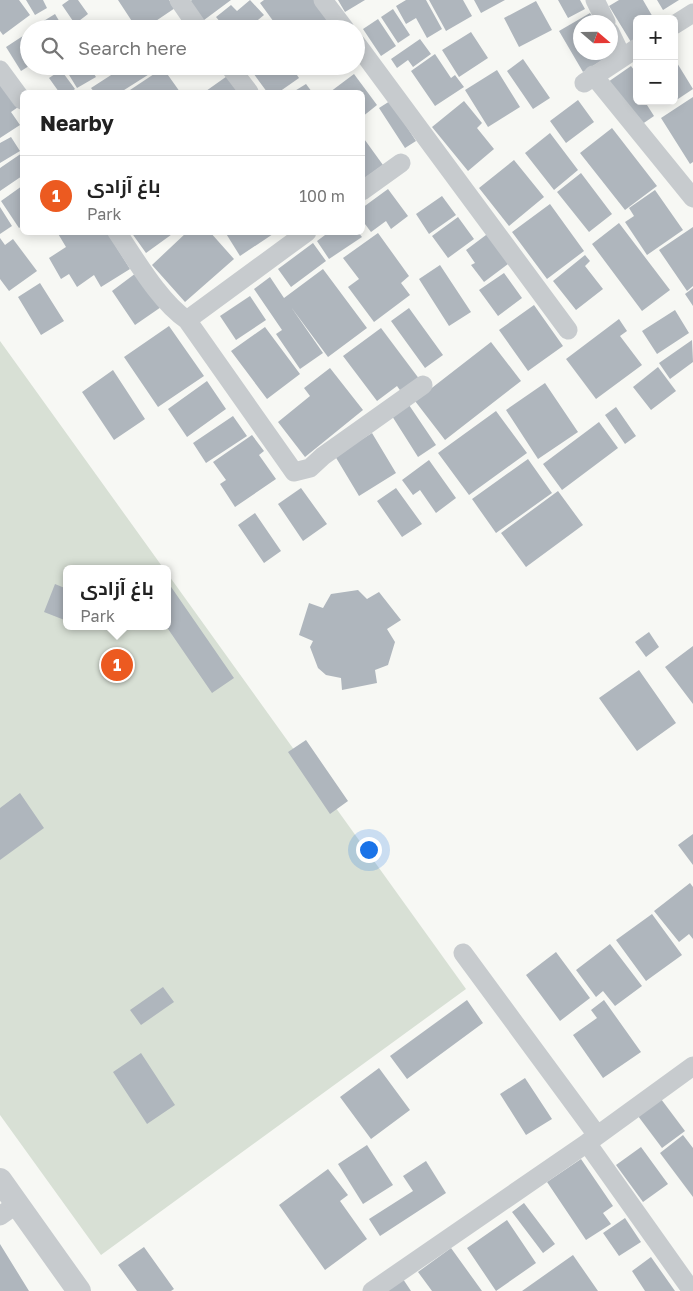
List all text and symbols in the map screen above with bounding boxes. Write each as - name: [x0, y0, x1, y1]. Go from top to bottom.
- north arrow: [573, 15, 618, 60]
- map controls: [633, 15, 678, 105]
- button: +: [633, 15, 678, 60]
- search box: [20, 20, 365, 75]
- icon: search: [38, 34, 66, 62]
- text: Search here: [78, 36, 187, 59]
- button: −: [633, 60, 678, 105]
- text: Nearby: [40, 110, 114, 136]
- text: باغ آزادی: [87, 174, 160, 197]
- text: 1: [52, 186, 60, 206]
- text: 100 m: [299, 186, 345, 206]
- text: Park: [87, 204, 122, 224]
- popup: [63, 565, 171, 630]
- text: باغ آزادی: [80, 576, 154, 599]
- text: Park: [80, 606, 115, 626]
- pin: 1: [101, 646, 133, 684]
- your location: [356, 837, 382, 863]

